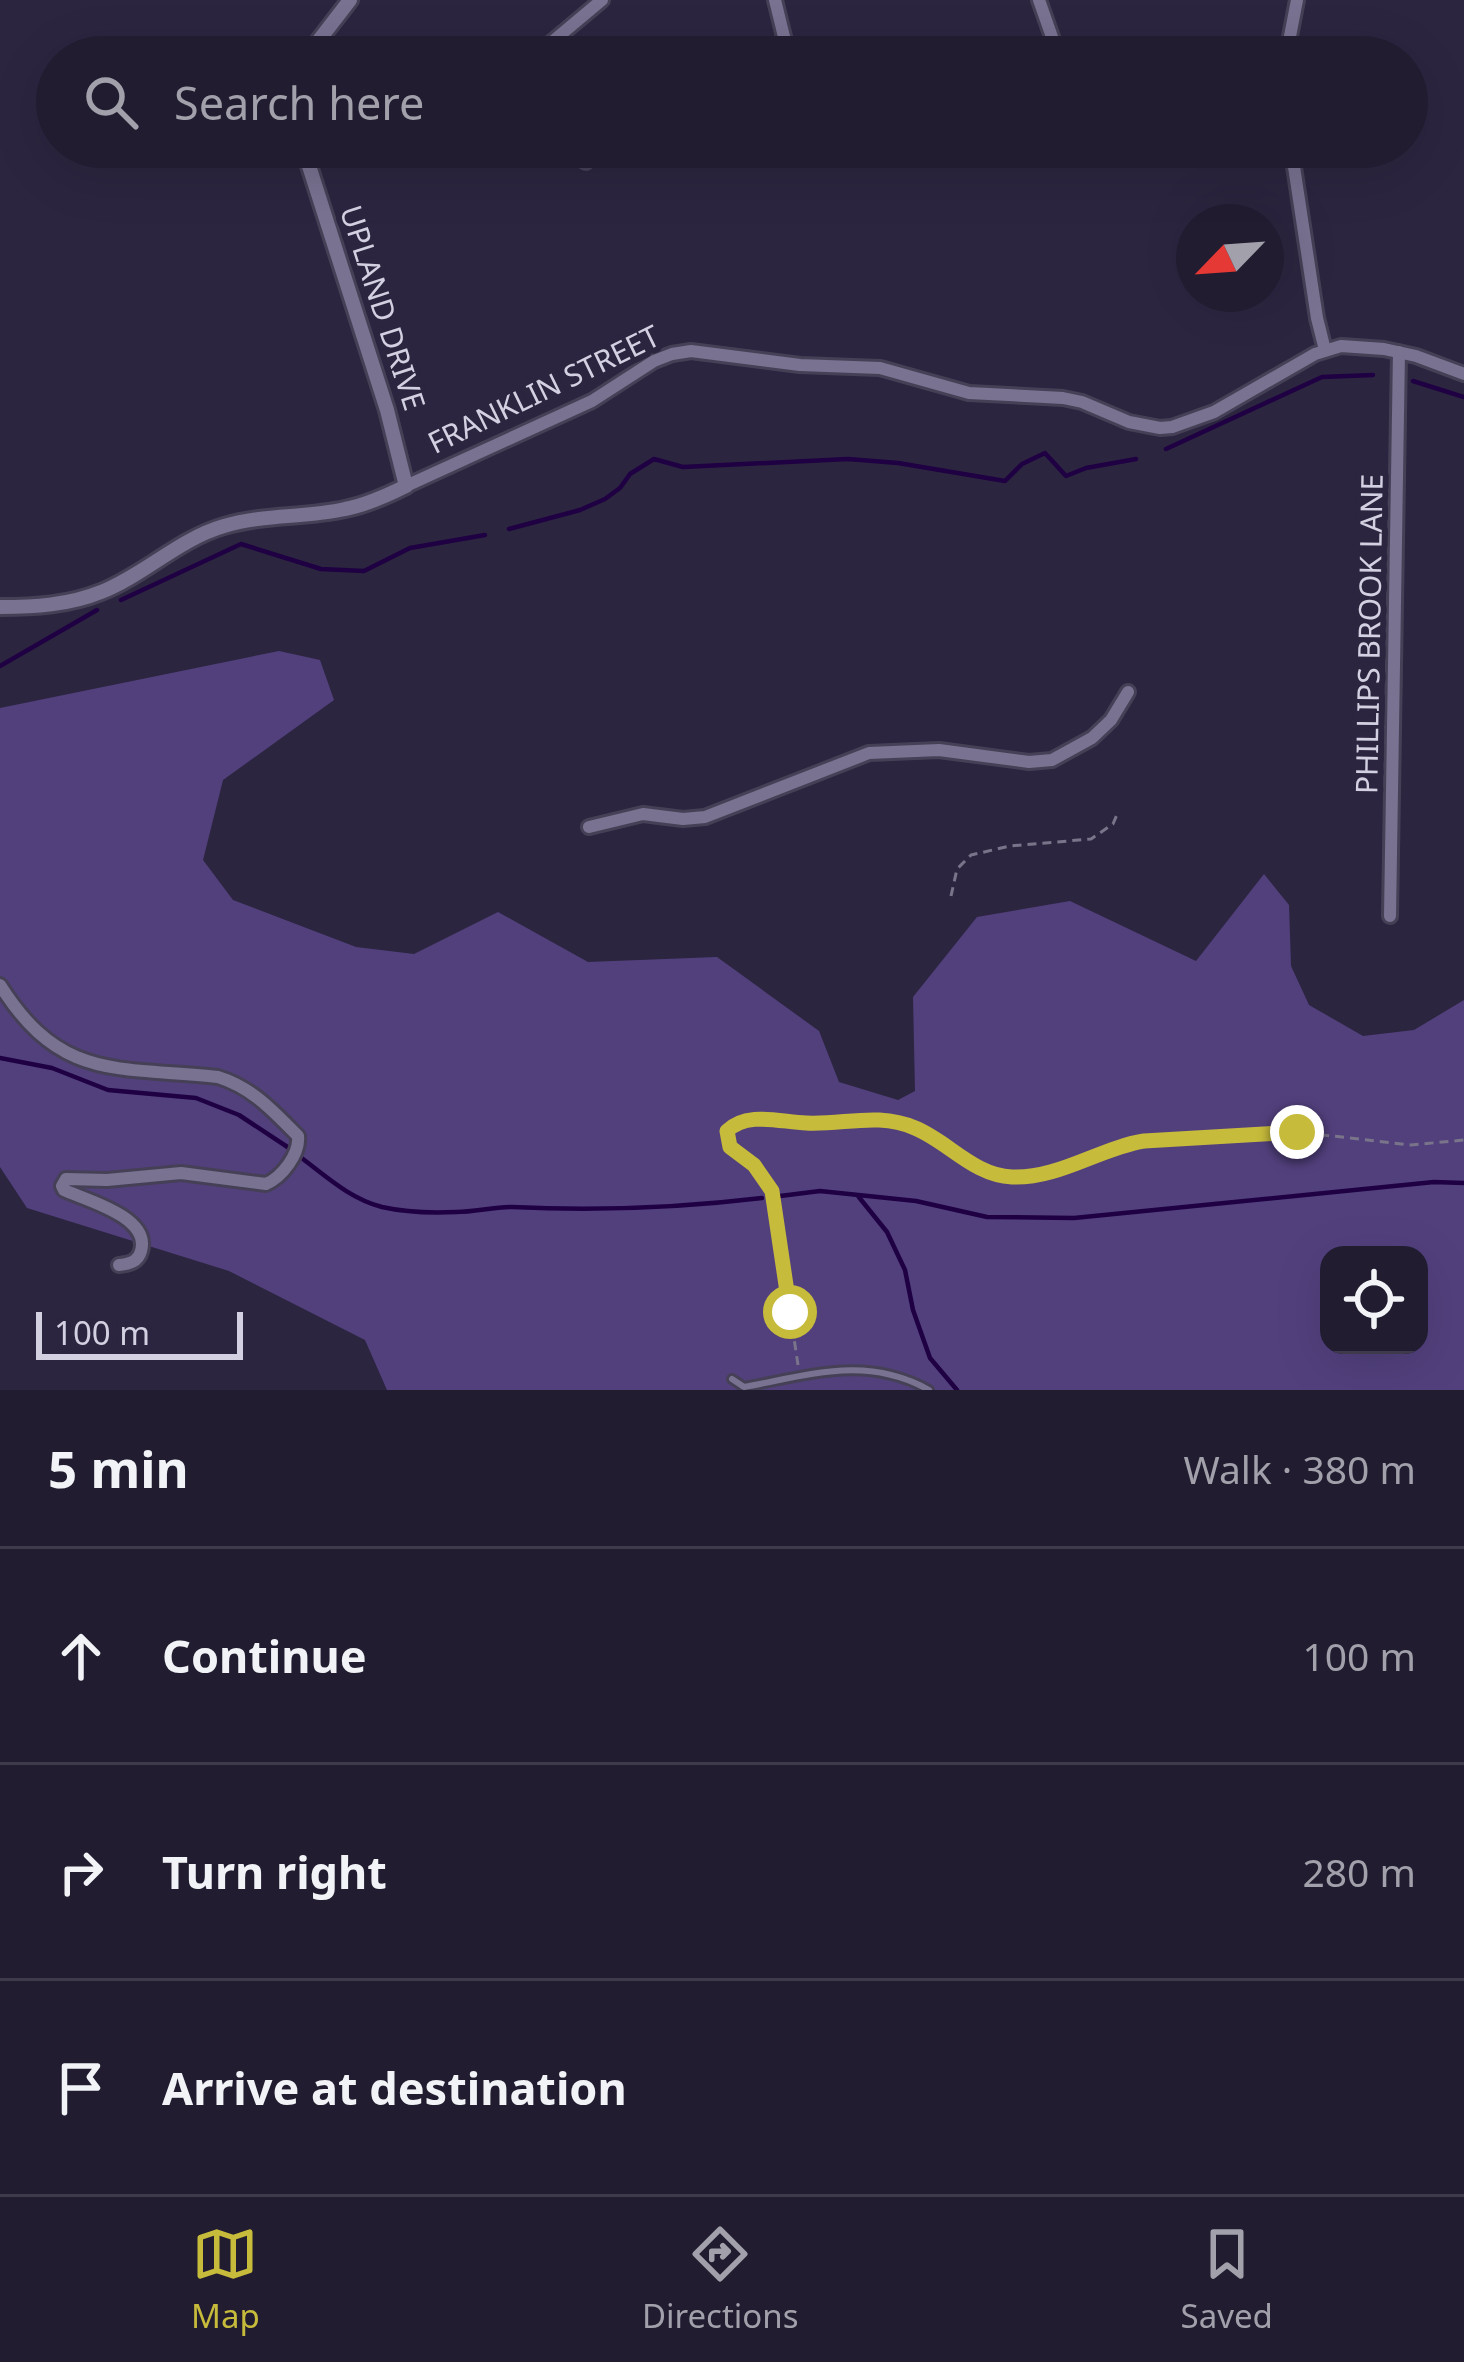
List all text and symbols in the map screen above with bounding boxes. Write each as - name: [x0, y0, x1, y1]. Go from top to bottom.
- search box: [36, 36, 1428, 168]
- icon: search: [78, 69, 144, 135]
- text: Search here: [174, 72, 424, 133]
- street label: UPLAND DRIVE: [331, 200, 436, 415]
- north arrow: [1176, 204, 1284, 312]
- street label: FRANKLIN STREET: [421, 315, 666, 463]
- street label: PHILLIPS BROOK LANE: [1345, 473, 1392, 794]
- route end: [1270, 1105, 1324, 1159]
- map controls: [1320, 1246, 1428, 1354]
- button: locate: [1320, 1246, 1428, 1354]
- route start: [763, 1285, 817, 1339]
- scale bar: [36, 1306, 243, 1359]
- text: 100 m: [54, 1310, 150, 1355]
- text: 5 min: [48, 1433, 189, 1503]
- text: Walk · 380 m: [1183, 1442, 1416, 1495]
- icon: ahead: [48, 1623, 114, 1689]
- text: Continue: [162, 1625, 367, 1686]
- text: 100 m: [1302, 1629, 1416, 1682]
- icon: right: [48, 1839, 114, 1905]
- text: Turn right: [162, 1841, 387, 1902]
- text: 280 m: [1302, 1845, 1416, 1898]
- icon: arrive: [48, 2055, 114, 2121]
- text: Arrive at destination: [162, 2057, 627, 2118]
- tab: Map: [191, 2221, 260, 2338]
- tab: Directions: [642, 2221, 799, 2338]
- tab: Saved: [1181, 2221, 1273, 2338]

